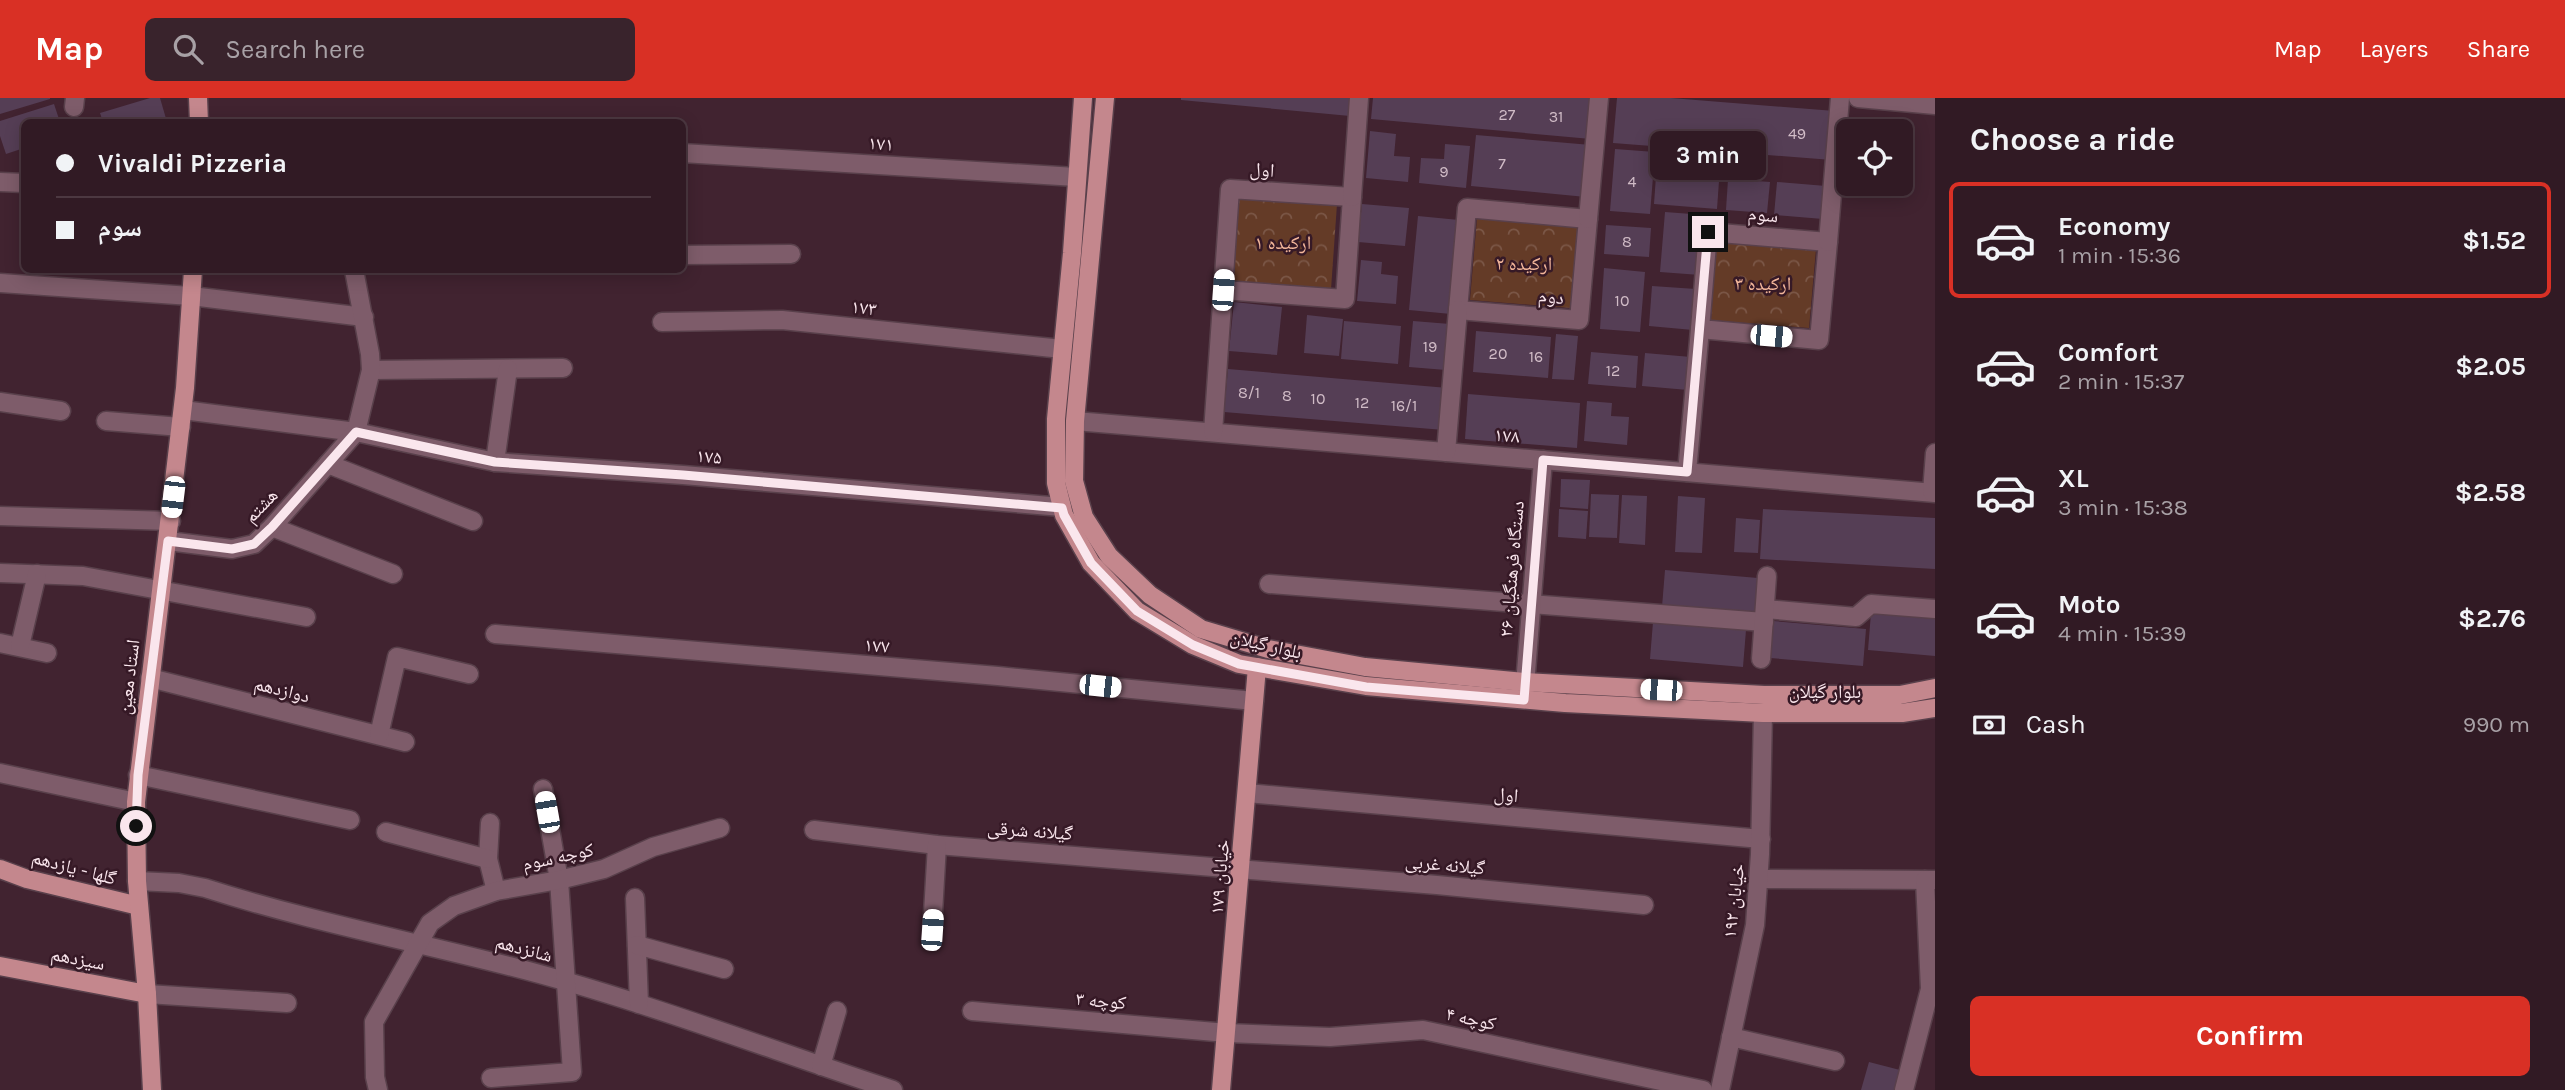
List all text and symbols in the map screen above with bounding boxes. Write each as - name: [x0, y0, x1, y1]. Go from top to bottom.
- search box: [145, 18, 635, 81]
- text: Map: [35, 30, 103, 68]
- icon: search: [169, 30, 207, 68]
- text: Search here: [225, 34, 365, 65]
- text: Map: [2274, 35, 2322, 63]
- text: Layers: [2360, 35, 2429, 63]
- text: Share: [2467, 35, 2530, 63]
- house number: 27: [1499, 105, 1516, 124]
- house number: 31: [1549, 107, 1563, 126]
- map controls: [1836, 119, 1913, 196]
- button: locate: [1836, 119, 1913, 196]
- text: Choose a ride: [1970, 121, 2175, 158]
- house number: 49: [1788, 124, 1806, 143]
- callout: 3 min: [1650, 130, 1766, 180]
- street label: ۱۷۱: [867, 132, 895, 156]
- text: 3 min: [1676, 142, 1740, 169]
- text: Vivaldi Pizzeria: [98, 148, 287, 179]
- house number: 7: [1498, 154, 1506, 173]
- street label: اول: [1249, 158, 1275, 182]
- house number: 9: [1439, 162, 1449, 181]
- house number: 4: [1628, 172, 1637, 191]
- street label: سوم: [1747, 203, 1779, 229]
- icon: car: [1974, 209, 2037, 272]
- text: Economy: [2058, 211, 2170, 242]
- text: سوم: [98, 212, 142, 243]
- route end: [1692, 216, 1724, 248]
- text: $1.52: [2462, 225, 2526, 256]
- park label: ارکیده ۱: [1255, 232, 1311, 254]
- house number: 8: [1622, 232, 1632, 251]
- text: 1 min · 15:36: [2058, 242, 2181, 269]
- park label: ارکیده ۲: [1496, 253, 1552, 275]
- car: [1212, 268, 1235, 312]
- park label: ارکیده ۳: [1735, 273, 1791, 295]
- street label: دوم: [1537, 285, 1565, 311]
- house number: 10: [1615, 291, 1629, 310]
- street label: ۱۷۳: [850, 296, 878, 320]
- car: [1750, 324, 1793, 348]
- icon: car: [1974, 335, 2037, 398]
- house number: 19: [1423, 337, 1437, 356]
- text: Comfort: [2058, 337, 2159, 368]
- house number: 20: [1489, 344, 1507, 363]
- house number: 16: [1529, 347, 1543, 366]
- text: $2.05: [2455, 351, 2526, 382]
- house number: 12: [1606, 361, 1620, 380]
- text: 2 min · 15:37: [2058, 368, 2184, 395]
- house number: 8/1: [1238, 383, 1260, 402]
- house number: 8: [1282, 386, 1292, 405]
- house number: 10: [1311, 389, 1325, 408]
- house number: 12: [1355, 393, 1369, 412]
- house number: 16/1: [1391, 396, 1417, 415]
- street label: ۱۷۸: [1493, 424, 1521, 448]
- street label: ۱۷۵: [695, 445, 723, 469]
- icon: car: [1974, 461, 2037, 524]
- text: XL: [2058, 463, 2089, 494]
- car: [161, 475, 186, 519]
- text: $2.58: [2455, 477, 2526, 508]
- street label: هشتم: [239, 484, 283, 528]
- text: 3 min · 15:38: [2058, 494, 2188, 521]
- street label: ۲۶ دستگاه فرهنگیان: [1495, 500, 1529, 638]
- icon: car: [1974, 587, 2037, 650]
- text: Moto: [2058, 589, 2120, 620]
- text: $2.76: [2458, 603, 2526, 634]
- text: 4 min · 15:39: [2058, 620, 2186, 647]
- street label: بلوار گیلان: [1228, 626, 1304, 664]
- street label: ۱۷۷: [863, 634, 891, 658]
- street label: استاد معین: [113, 638, 145, 716]
- street label: دوازدهم: [252, 673, 312, 708]
- car: [1079, 673, 1122, 699]
- car: [1640, 678, 1683, 702]
- street label: بلوار گیلان: [1789, 681, 1861, 703]
- icon: cash: [1970, 706, 2008, 744]
- text: Cash: [2026, 709, 2086, 740]
- text: 990 m: [2463, 711, 2530, 738]
- street label: اول: [1493, 783, 1519, 807]
- car: [534, 789, 561, 835]
- route start: [120, 810, 152, 842]
- street label: گیلانه شرقی: [986, 817, 1074, 845]
- street label: کوچه سوم: [520, 839, 596, 877]
- street label: خیابان ۱۷۹: [1206, 839, 1234, 915]
- street label: گلها - یازدهم: [29, 846, 119, 891]
- street label: گیلانه غربی: [1404, 851, 1486, 879]
- street label: خیابان ۱۹۲: [1719, 862, 1749, 940]
- car: [921, 908, 944, 952]
- street label: شانزدهم: [493, 931, 555, 968]
- street label: سیزدهم: [49, 943, 107, 976]
- street label: کوچه ۳: [1075, 988, 1127, 1014]
- button: Confirm: [1970, 996, 2530, 1076]
- street label: کوچه ۴: [1444, 1003, 1498, 1035]

